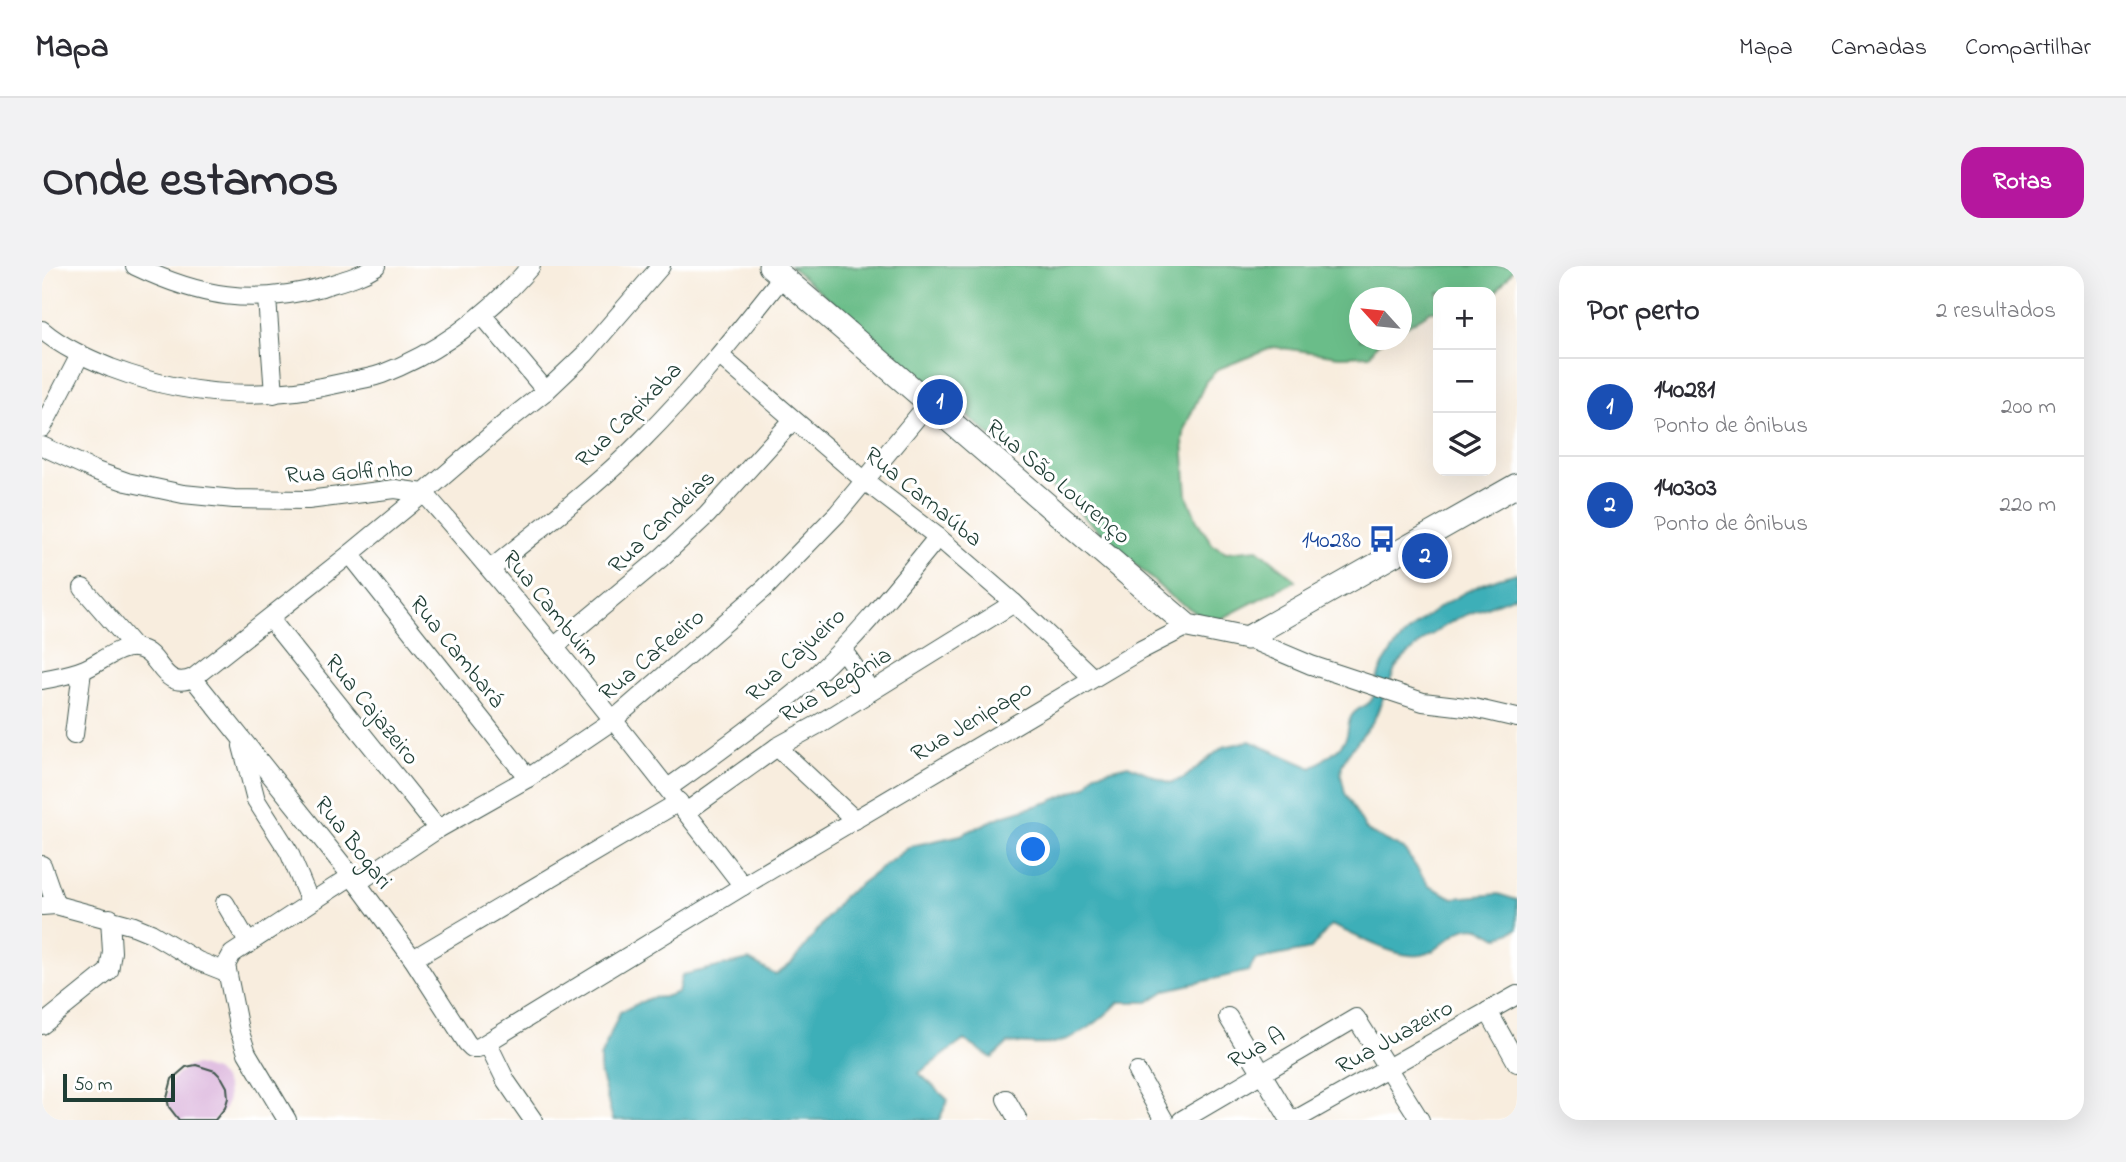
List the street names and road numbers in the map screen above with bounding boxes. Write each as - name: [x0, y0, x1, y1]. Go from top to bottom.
- street label: Rua Capixaba: [568, 354, 691, 477]
- street label: Rua São Lourenço: [977, 412, 1138, 554]
- street label: Rua Carnaúba: [856, 439, 989, 557]
- street label: Rua Golfinho: [284, 453, 414, 494]
- street label: Rua Candeias: [601, 462, 724, 583]
- street label: Rua Cambuim: [492, 543, 608, 674]
- street label: Rua Cambará: [400, 589, 512, 716]
- street label: Rua Cajueiro: [739, 600, 855, 711]
- street label: Rua Cafeeiro: [592, 601, 713, 711]
- street label: Rua Begônia: [774, 639, 899, 733]
- street label: Rua Cajazeiro: [315, 647, 427, 774]
- street label: Rua Jenipapo: [905, 672, 1040, 772]
- street label: Rua Bogari: [304, 789, 400, 898]
- street label: Rua Juazeiro: [1330, 992, 1460, 1085]
- street label: Rua A: [1222, 1019, 1292, 1079]

